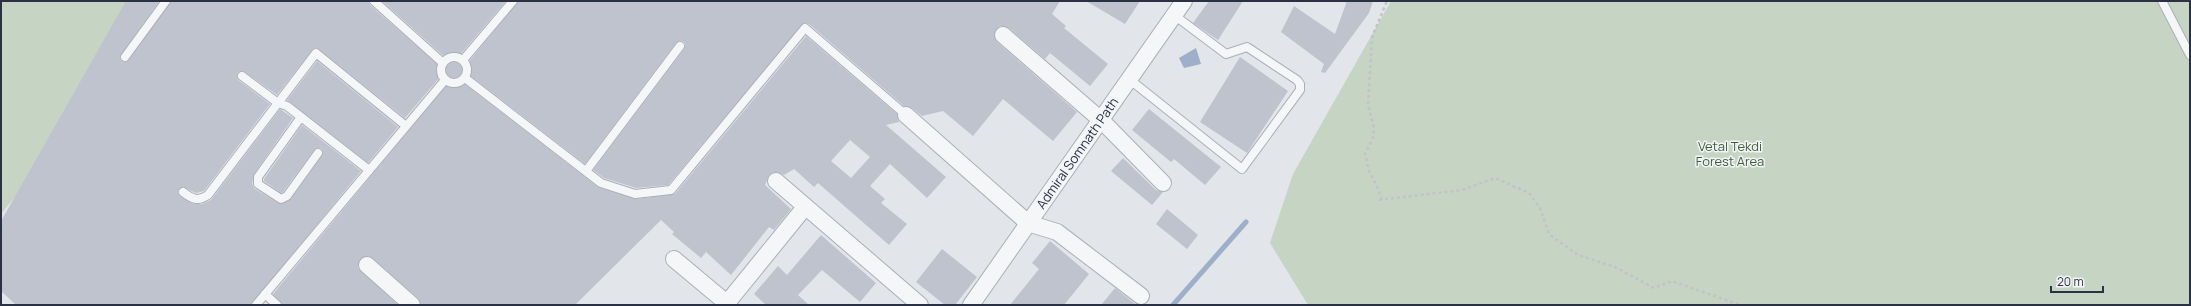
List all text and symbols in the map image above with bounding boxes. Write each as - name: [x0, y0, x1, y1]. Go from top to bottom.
- street label: Admiral Somnath Path: [1032, 94, 1122, 212]
- park label: Vetal Tekdi Forest Area: [1696, 137, 1764, 170]
- scale bar: [2051, 268, 2103, 294]
- text: 20 m: [2057, 273, 2084, 290]

